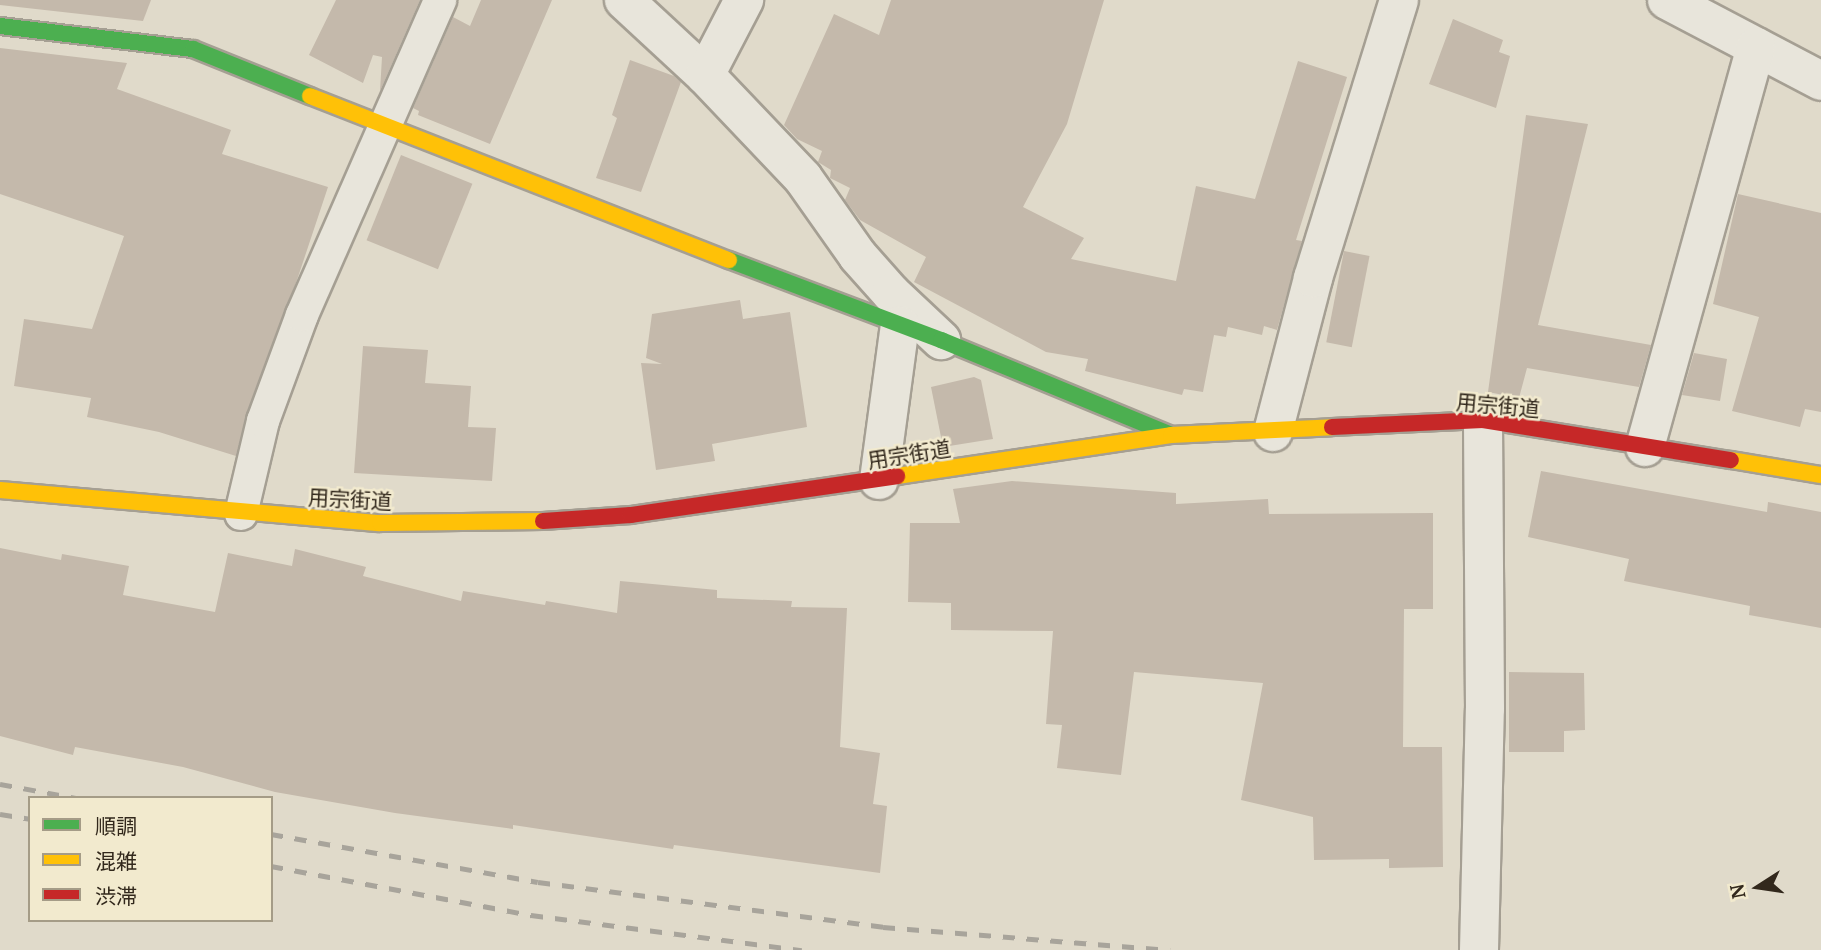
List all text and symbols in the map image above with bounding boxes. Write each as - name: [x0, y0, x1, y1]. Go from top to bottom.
- street label: 用宗街道: [1455, 389, 1541, 421]
- street label: 用宗街道: [866, 435, 952, 473]
- street label: 用宗街道: [307, 484, 393, 514]
- legend: [28, 796, 273, 922]
- text: 順調: [95, 812, 137, 840]
- text: 混雑: [95, 847, 137, 875]
- north arrow: [1723, 852, 1793, 922]
- text: 渋滞: [95, 882, 137, 910]
- text: N: [1723, 882, 1751, 901]

